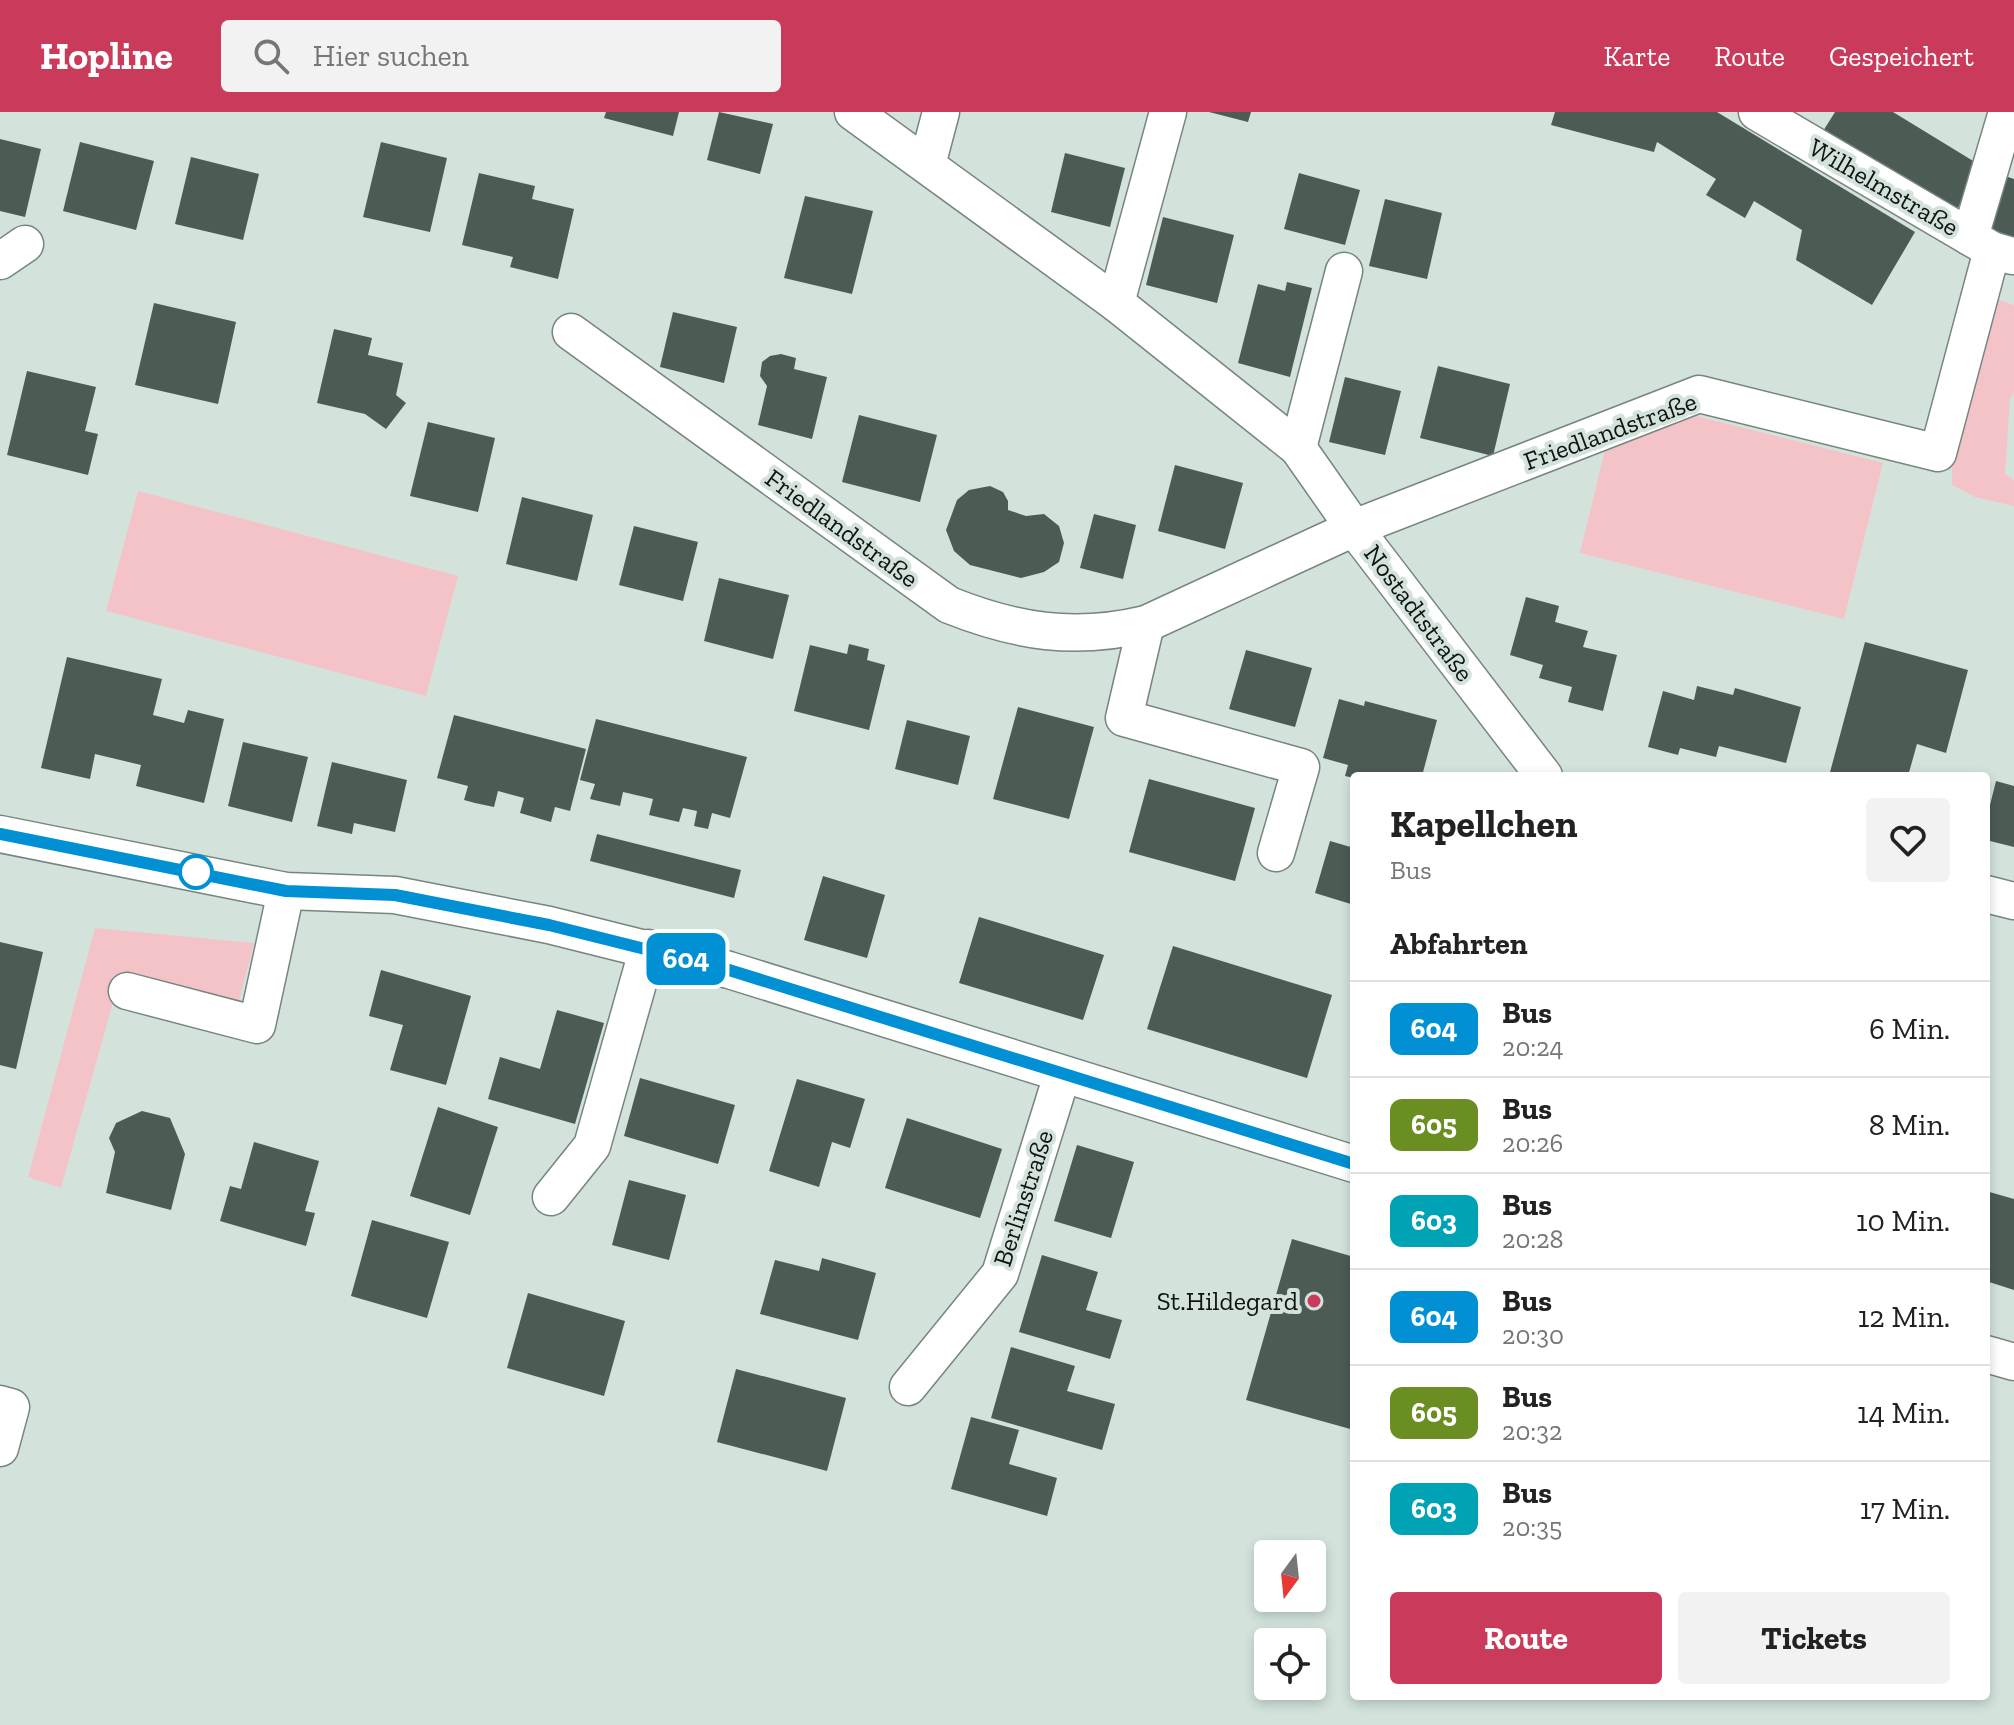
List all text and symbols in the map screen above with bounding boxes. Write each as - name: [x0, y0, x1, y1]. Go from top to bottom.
- search box: [221, 20, 781, 92]
- text: Hopline: [40, 33, 173, 79]
- icon: search: [249, 34, 293, 78]
- text: Hier suchen: [313, 38, 469, 74]
- text: Karte: [1604, 40, 1670, 73]
- text: Route: [1714, 40, 1785, 73]
- text: Gespeichert: [1829, 40, 1974, 73]
- street label: Wilhelmstraße: [1803, 131, 1965, 243]
- street label: Friedlandstraße: [1519, 385, 1701, 477]
- street label: Friedlandstraße: [759, 462, 925, 594]
- street label: Nostadtstraße: [1357, 538, 1481, 688]
- button: heart: [1866, 798, 1950, 882]
- text: Kapellchen: [1390, 801, 1577, 847]
- text: Bus: [1390, 854, 1432, 886]
- unlabelled marker: [179, 855, 213, 889]
- text: Abfahrten: [1390, 926, 1528, 962]
- line badge: 604: [640, 933, 732, 985]
- text: 604: [662, 942, 710, 975]
- text: Bus: [1502, 995, 1552, 1031]
- text: 6 Min.: [1869, 1011, 1950, 1047]
- text: 604: [1410, 1012, 1458, 1045]
- text: 20:24: [1502, 1031, 1564, 1063]
- text: Bus: [1502, 1091, 1552, 1127]
- text: 8 Min.: [1869, 1107, 1950, 1143]
- text: 605: [1411, 1108, 1457, 1141]
- street label: Berlinstraße: [986, 1126, 1060, 1270]
- text: 20:26: [1502, 1127, 1563, 1159]
- text: Bus: [1502, 1187, 1552, 1223]
- text: 10 Min.: [1856, 1203, 1950, 1239]
- text: 603: [1411, 1204, 1457, 1237]
- text: 20:28: [1502, 1223, 1564, 1255]
- text: Bus: [1502, 1283, 1552, 1319]
- place label: St.Hildegard: [1157, 1285, 1298, 1317]
- marker: St.Hildegard: [1305, 1292, 1323, 1310]
- text: 12 Min.: [1858, 1299, 1950, 1335]
- text: 604: [1410, 1300, 1458, 1333]
- text: 20:30: [1502, 1319, 1564, 1351]
- text: Bus: [1502, 1379, 1552, 1415]
- text: 14 Min.: [1857, 1395, 1950, 1431]
- text: 605: [1411, 1396, 1457, 1429]
- text: 20:32: [1502, 1415, 1562, 1447]
- text: Bus: [1502, 1475, 1552, 1511]
- text: 17 Min.: [1860, 1491, 1950, 1527]
- text: 603: [1411, 1492, 1457, 1525]
- text: 20:35: [1502, 1511, 1562, 1543]
- north arrow: [1254, 1540, 1326, 1612]
- map controls: [1254, 1540, 1326, 1700]
- button: Route: [1390, 1592, 1662, 1684]
- button: Tickets: [1678, 1592, 1950, 1684]
- button: locate: [1254, 1628, 1326, 1700]

